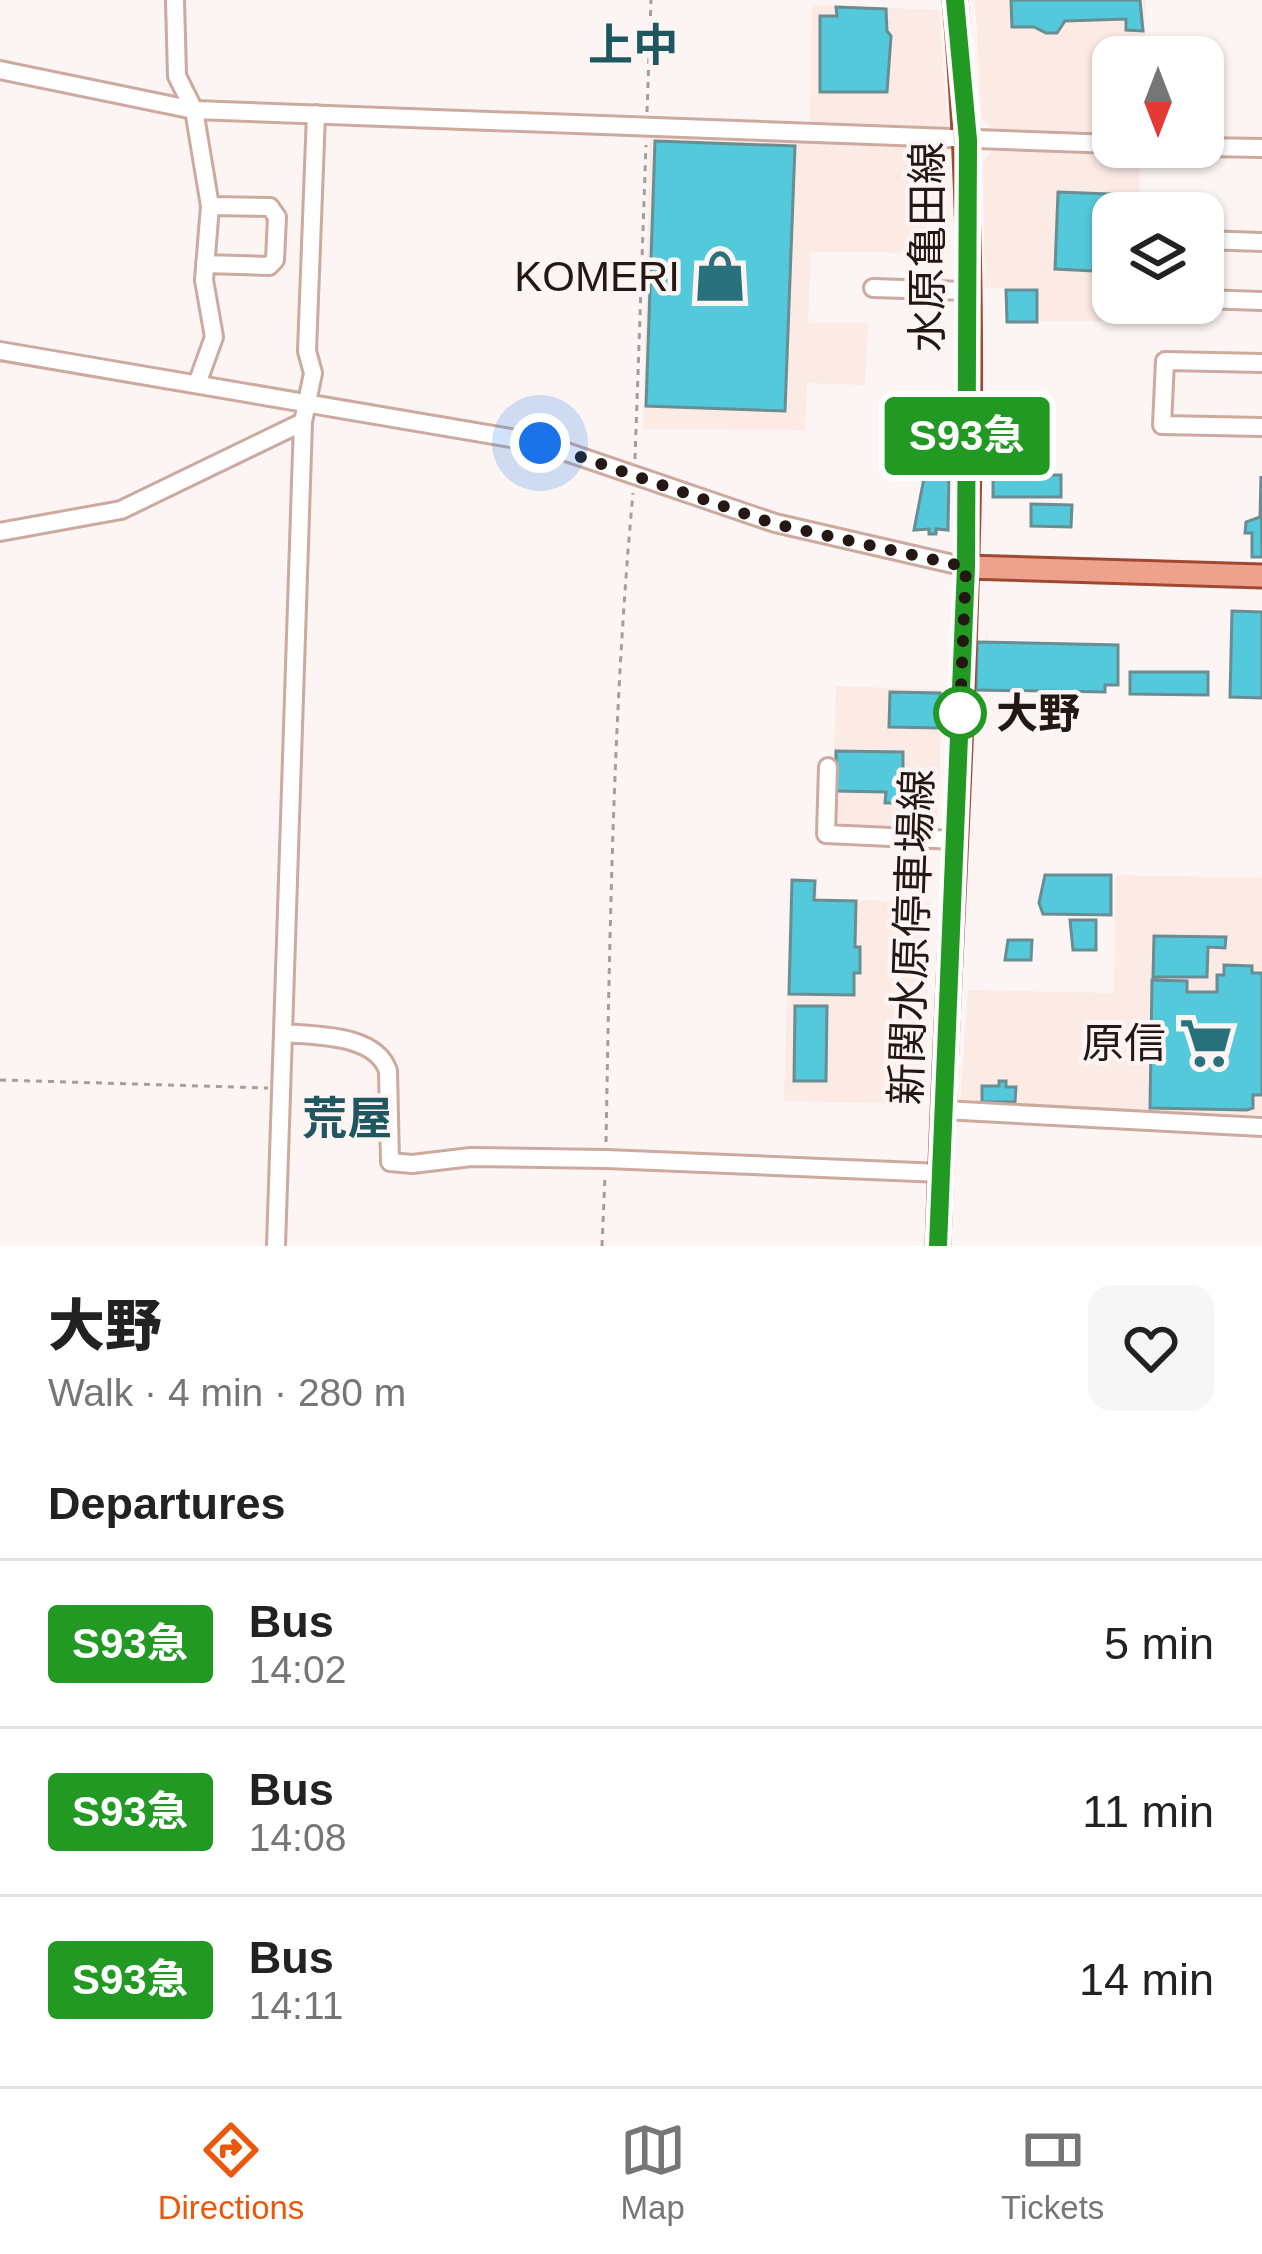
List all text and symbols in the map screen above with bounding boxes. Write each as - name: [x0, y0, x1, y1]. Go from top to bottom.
- district label: 上中: [588, 20, 678, 71]
- north arrow: [1092, 36, 1224, 168]
- map controls: [1092, 36, 1224, 324]
- street label: 水原亀田線: [904, 142, 951, 352]
- button: layers: [1092, 192, 1224, 324]
- shop icon: KOMERI: [691, 247, 749, 305]
- place label: KOMERI: [514, 253, 680, 300]
- line badge: S93急: [883, 397, 1051, 475]
- text: S93急: [909, 412, 1025, 459]
- your location: [510, 413, 570, 473]
- marker: 大野: [935, 688, 985, 738]
- place label: 大野: [996, 690, 1080, 737]
- street label: 新関水原停車場線: [882, 768, 941, 1106]
- supermarket icon: 原信: [1177, 1014, 1235, 1072]
- place label: 原信: [1082, 1020, 1166, 1067]
- district label: 荒屋: [302, 1093, 392, 1144]
- button: heart: [1088, 1285, 1214, 1411]
- text: 大野: [48, 1294, 162, 1358]
- text: Walk · 4 min · 280 m: [48, 1371, 406, 1414]
- text: Departures: [48, 1478, 286, 1529]
- text: Bus: [249, 1596, 334, 1647]
- text: 5 min: [1104, 1618, 1214, 1669]
- text: S93急: [72, 1620, 189, 1667]
- text: 14:02: [249, 1648, 346, 1691]
- text: Bus: [249, 1764, 334, 1815]
- text: 11 min: [1082, 1786, 1214, 1837]
- text: S93急: [72, 1788, 189, 1835]
- text: 14:08: [249, 1816, 346, 1859]
- text: Bus: [249, 1932, 334, 1983]
- text: 14 min: [1079, 1954, 1214, 2005]
- text: S93急: [72, 1956, 189, 2003]
- text: 14:11: [249, 1984, 343, 2027]
- tab: Directions: [158, 2117, 304, 2227]
- tab: Map: [620, 2117, 686, 2227]
- tab: Tickets: [1001, 2117, 1104, 2227]

